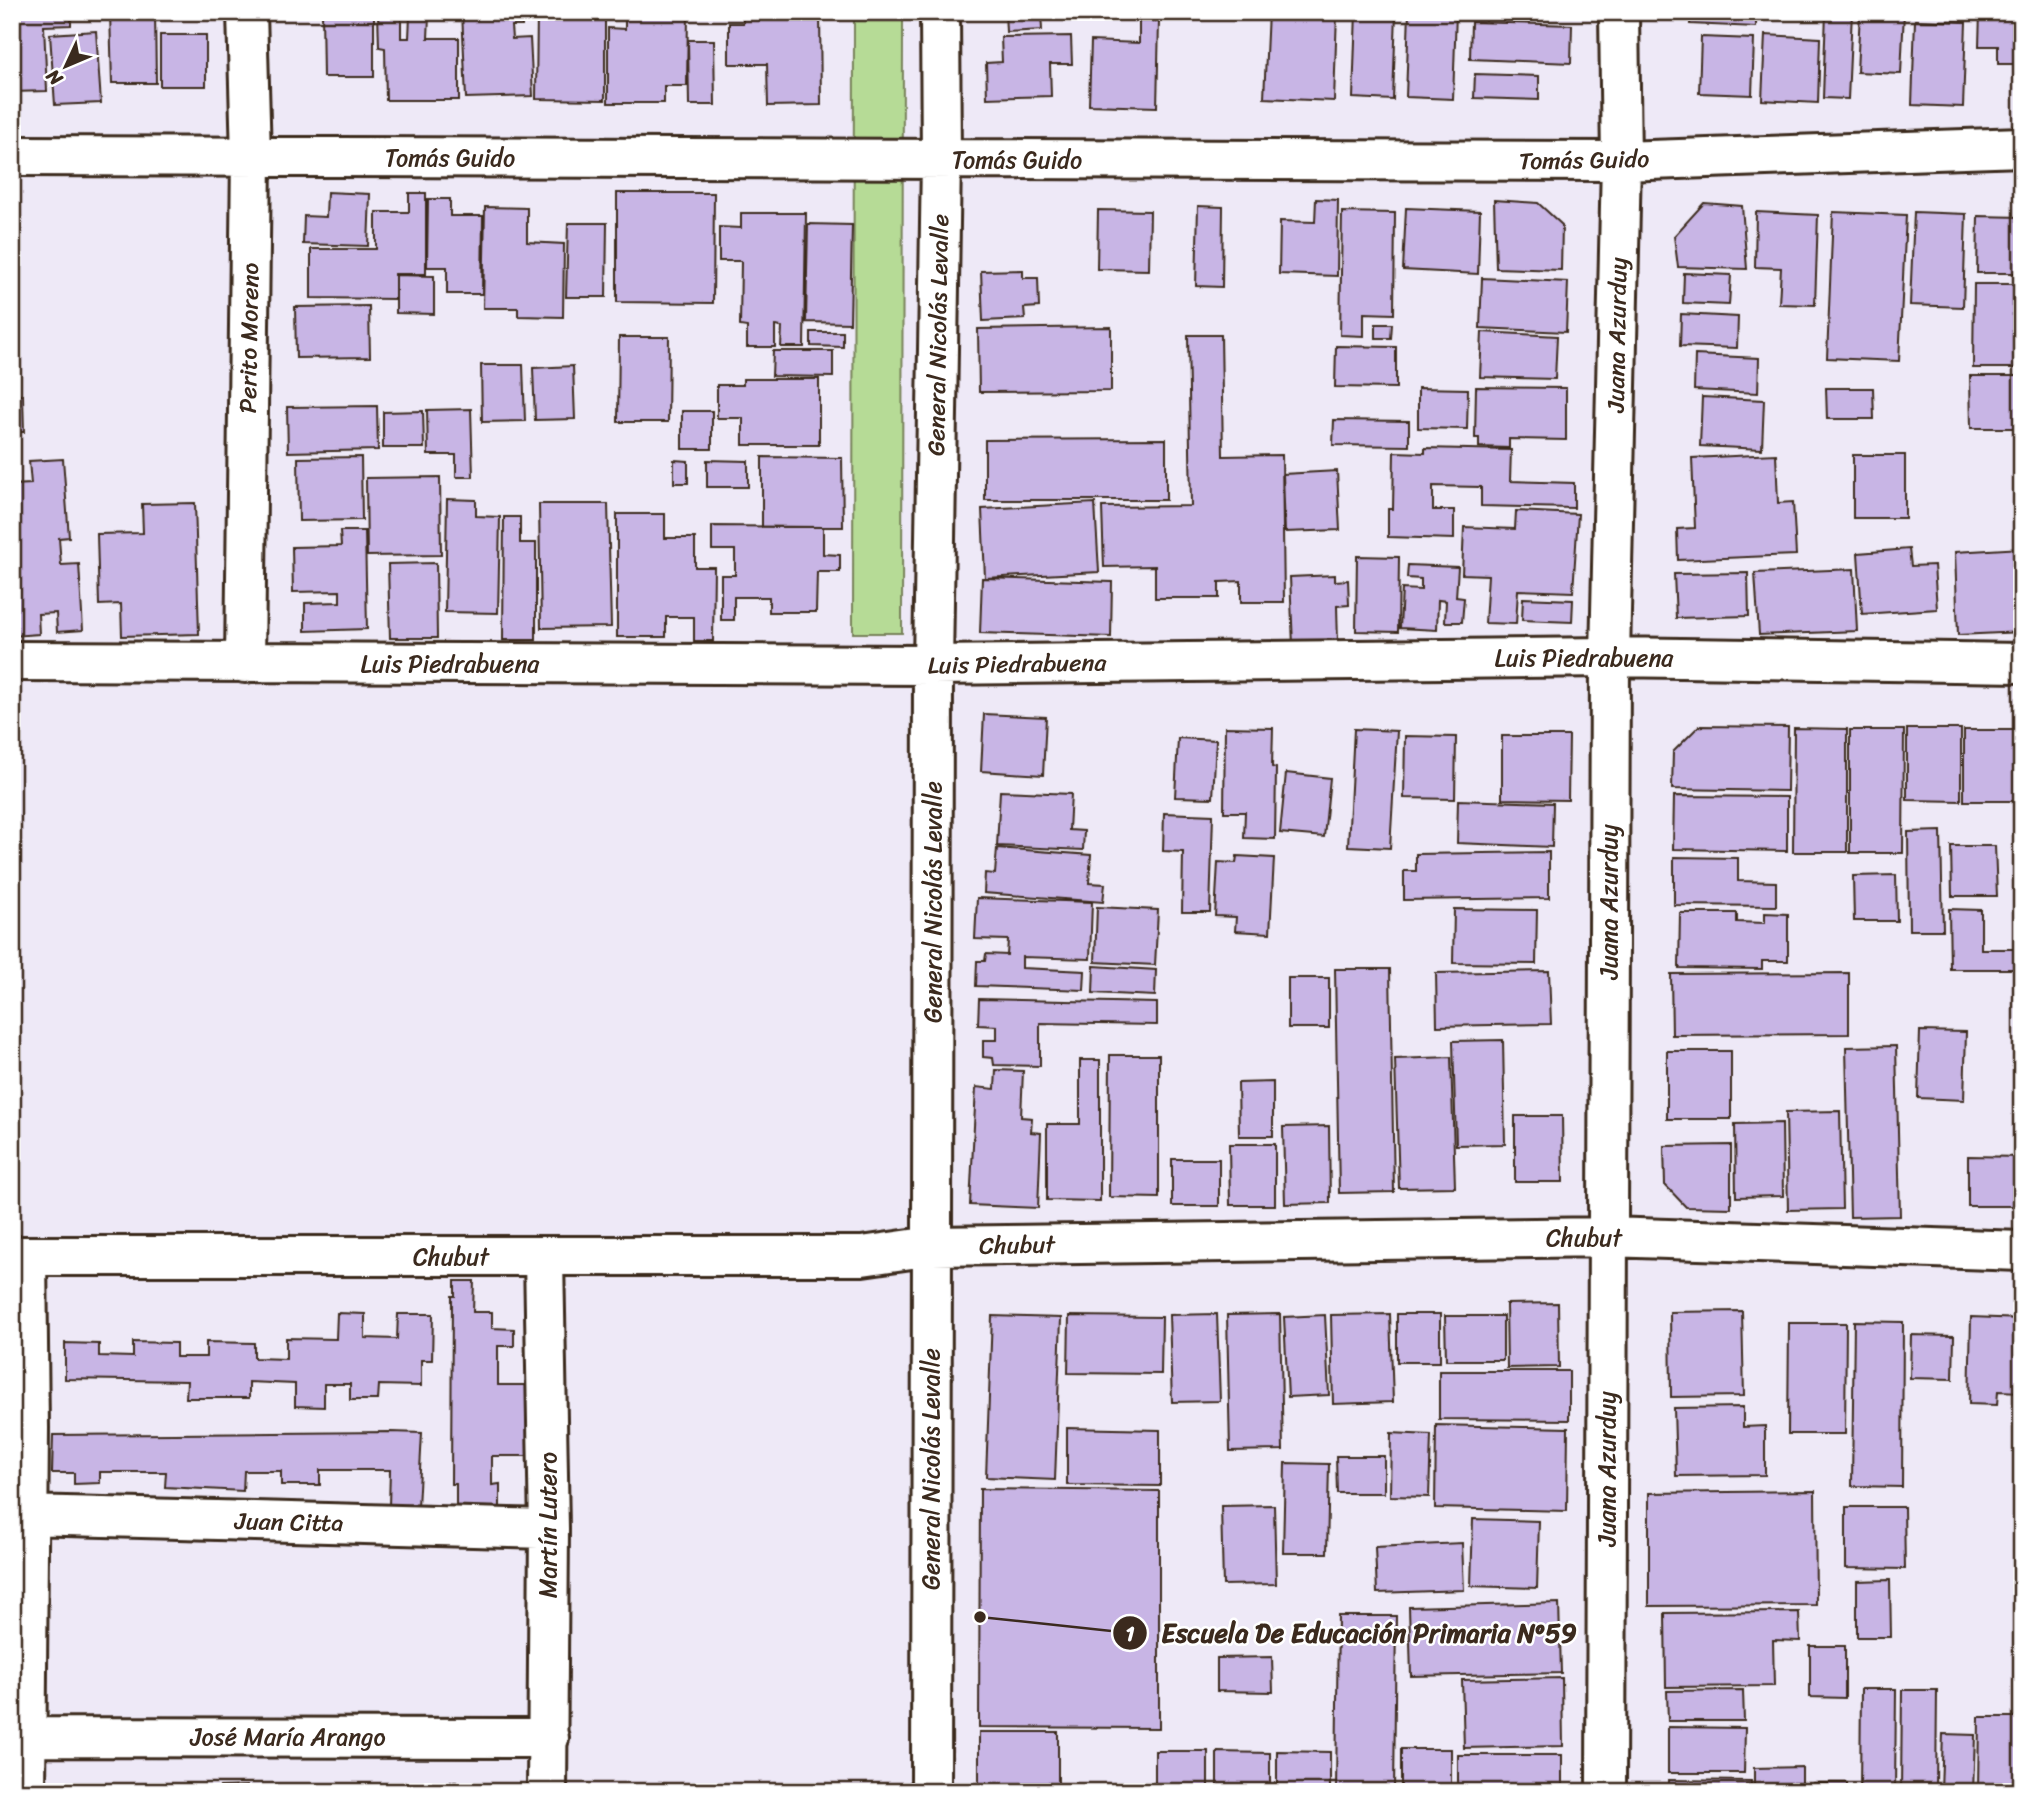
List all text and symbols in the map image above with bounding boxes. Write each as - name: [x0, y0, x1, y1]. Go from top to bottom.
- north arrow: [32, 32, 102, 102]
- text: N: [37, 61, 71, 94]
- street label: Tomás Guido: [385, 137, 515, 179]
- street label: Tomás Guido: [1518, 138, 1650, 182]
- street label: Tomás Guido: [952, 139, 1082, 181]
- street label: General Nicolás Levalle: [915, 214, 961, 456]
- street label: Juana Azurduy: [1595, 257, 1639, 414]
- street label: Perito Moreno: [227, 262, 271, 414]
- street label: Luis Piedrabuena: [1495, 637, 1674, 679]
- street label: Luis Piedrabuena: [927, 641, 1108, 687]
- street label: Luis Piedrabuena: [361, 643, 540, 685]
- street label: General Nicolás Levalle: [912, 781, 954, 1023]
- street label: Juana Azurduy: [1588, 824, 1630, 981]
- street label: Chubut: [1546, 1217, 1623, 1259]
- street label: Chubut: [979, 1223, 1057, 1267]
- street label: Chubut: [413, 1236, 490, 1278]
- street label: General Nicolás Levalle: [910, 1348, 952, 1590]
- street label: Juana Azurduy: [1586, 1391, 1628, 1548]
- street label: Martín Lutero: [527, 1452, 569, 1598]
- street label: Juan Citta: [233, 1500, 344, 1544]
- callout: Escuela De Educación Primaria Nº59: [1112, 1610, 1591, 1657]
- text: Escuela De Educación Primaria Nº59: [1161, 1610, 1577, 1656]
- text: 1: [1125, 1615, 1135, 1653]
- street label: José María Arango: [189, 1716, 386, 1758]

